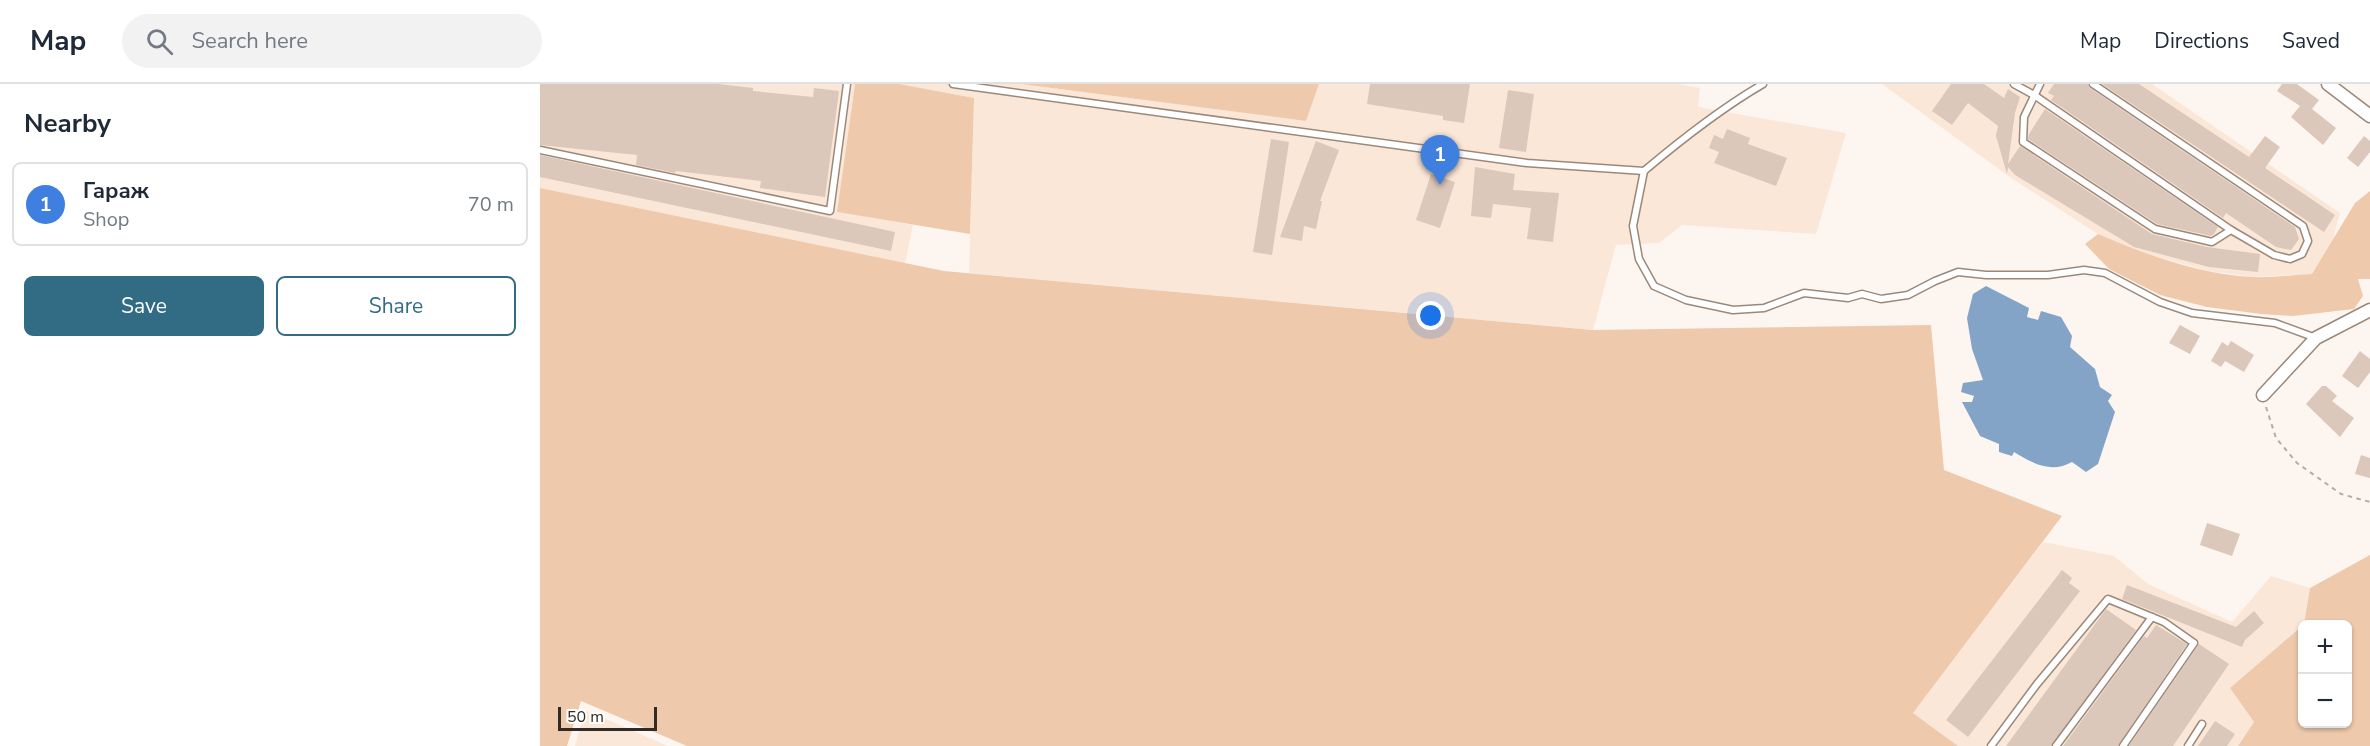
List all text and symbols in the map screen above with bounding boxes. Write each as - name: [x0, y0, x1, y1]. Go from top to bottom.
- search box: [122, 14, 542, 68]
- text: Map: [30, 22, 86, 60]
- icon: search: [143, 25, 176, 58]
- text: Search here: [191, 26, 308, 56]
- text: Map: [2080, 27, 2121, 55]
- text: Directions: [2154, 27, 2249, 55]
- text: Saved: [2282, 27, 2340, 55]
- text: Nearby: [24, 106, 111, 141]
- pin: 1: [1420, 135, 1460, 185]
- text: Гараж: [83, 176, 149, 206]
- text: 1: [40, 191, 52, 218]
- text: 70 m: [468, 191, 514, 218]
- text: Shop: [83, 206, 129, 233]
- button: Save: [24, 276, 264, 336]
- button: Share: [276, 276, 516, 336]
- your location: [1416, 301, 1445, 330]
- map controls: [2298, 620, 2352, 728]
- button: +: [2298, 620, 2352, 674]
- button: −: [2298, 674, 2352, 728]
- scale bar: [558, 704, 657, 732]
- text: 50 m: [567, 706, 604, 728]

